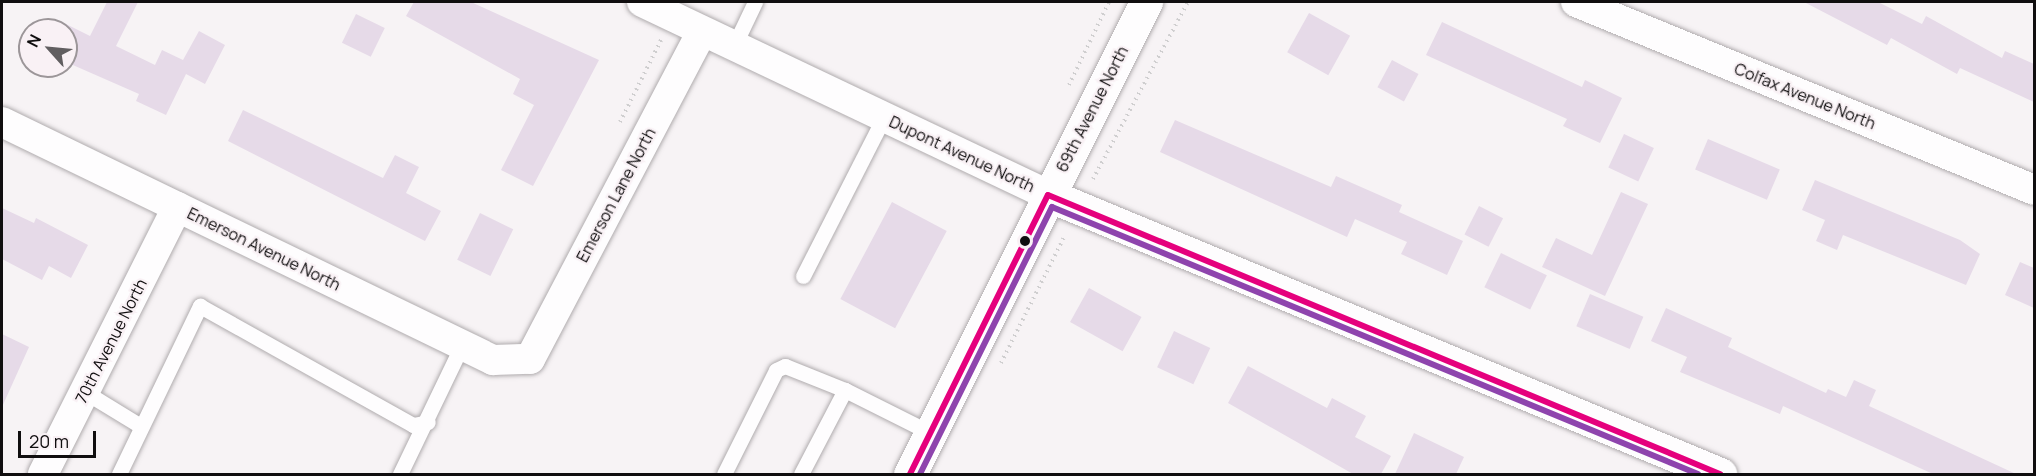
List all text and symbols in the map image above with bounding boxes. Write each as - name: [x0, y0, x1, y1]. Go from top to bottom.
- north arrow: [18, 18, 78, 78]
- text: N: [21, 31, 46, 51]
- street label: 69th Avenue North: [1052, 43, 1132, 175]
- street label: Colfax Avenue North: [1732, 59, 1878, 133]
- street label: Dupont Avenue North: [886, 112, 1038, 196]
- street label: Emerson Lane North: [573, 125, 659, 265]
- street label: Emerson Avenue North: [184, 204, 344, 294]
- unlabelled marker: [1019, 235, 1031, 247]
- street label: 70th Avenue North: [71, 276, 151, 406]
- scale bar: [21, 419, 99, 457]
- text: 20 m: [29, 429, 69, 453]

